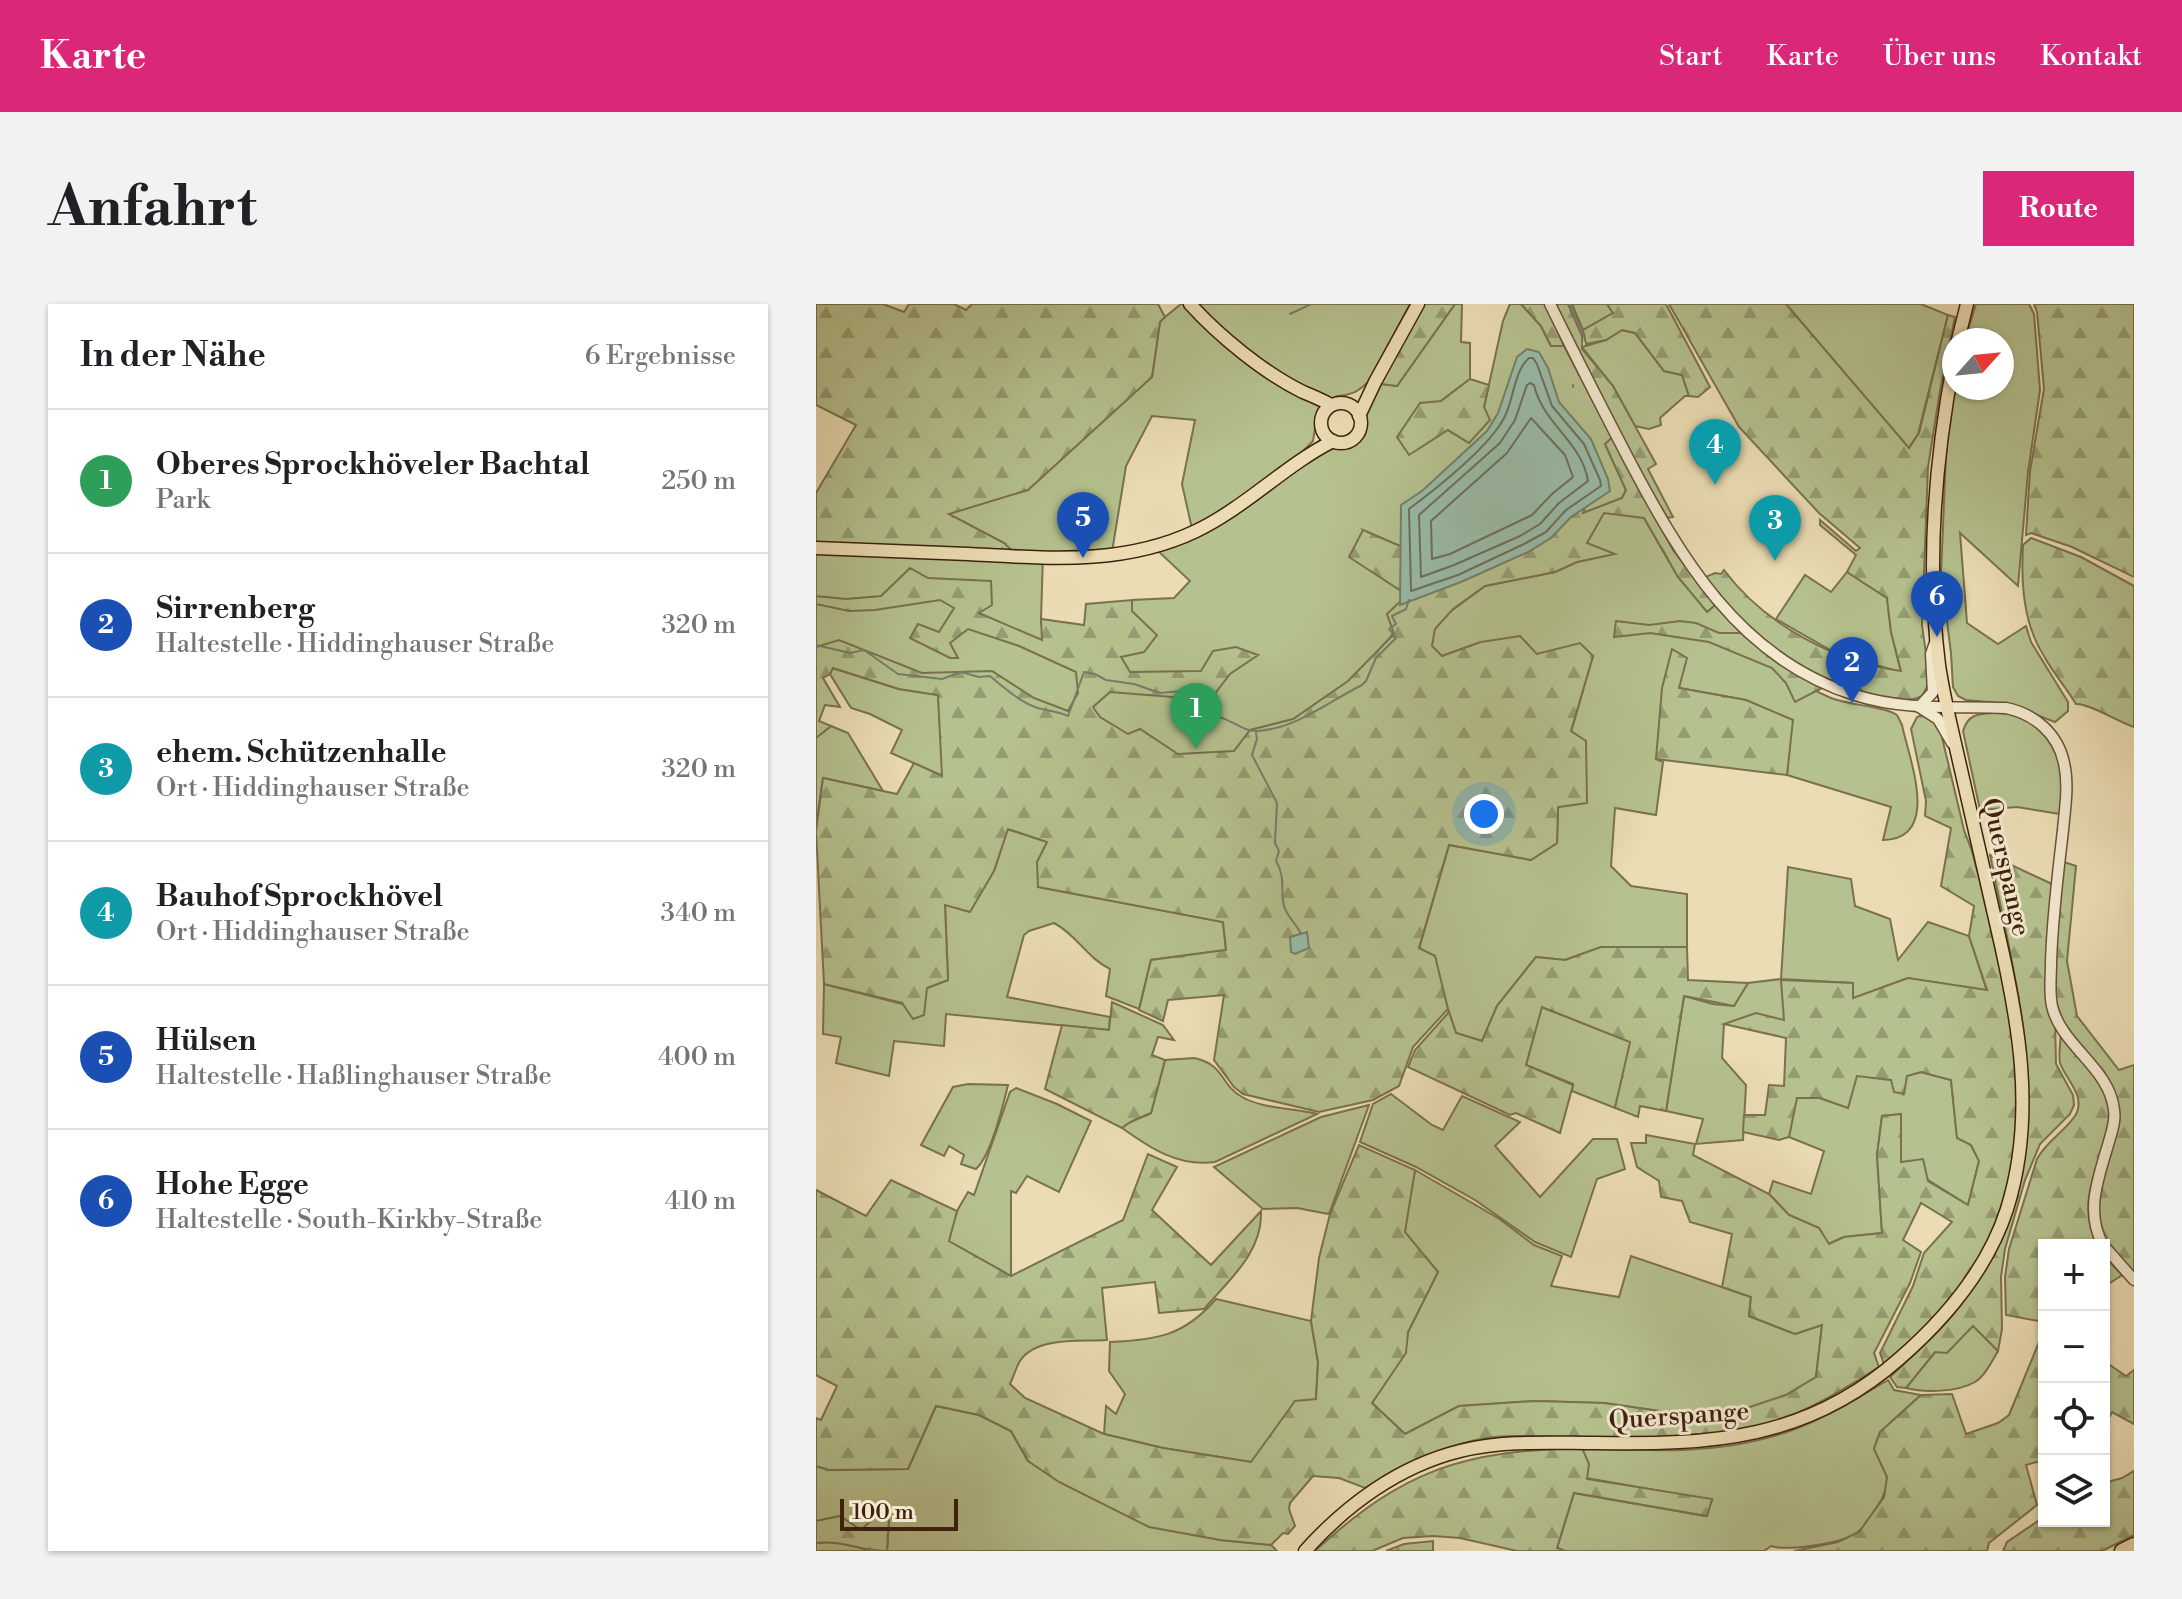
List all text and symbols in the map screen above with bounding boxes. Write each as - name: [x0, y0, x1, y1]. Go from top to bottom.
- text: Karte: [40, 33, 146, 80]
- text: Start: [1659, 39, 1722, 74]
- text: Karte: [1766, 39, 1839, 74]
- text: Über uns: [1883, 39, 1996, 74]
- text: Kontakt: [2040, 39, 2142, 74]
- button: Route: [1983, 171, 2134, 246]
- text: Anfahrt: [48, 173, 257, 243]
- north arrow: [1942, 328, 2014, 400]
- text: In der Nähe: [80, 335, 266, 377]
- text: 6 Ergebnisse: [585, 340, 736, 372]
- pin: 4: [1689, 419, 1741, 485]
- text: Oberes Sprockhöveler Bachtal: [156, 446, 590, 484]
- text: 1: [100, 465, 112, 497]
- text: 250 m: [661, 465, 736, 497]
- text: Park: [156, 484, 210, 516]
- pin: 5: [1057, 492, 1109, 558]
- pin: 3: [1749, 495, 1801, 561]
- pin: 6: [1911, 571, 1963, 637]
- text: Sirrenberg: [156, 590, 315, 628]
- text: 2: [98, 609, 114, 641]
- text: 320 m: [661, 609, 736, 641]
- text: Haltestelle · Hiddinghauser Straße: [156, 628, 554, 660]
- pin: 2: [1826, 637, 1878, 703]
- pin: 1: [1170, 683, 1222, 749]
- text: ehem. Schützenhalle: [156, 734, 447, 772]
- text: 3: [98, 753, 114, 785]
- text: 320 m: [661, 753, 736, 785]
- text: Ort · Hiddinghauser Straße: [156, 772, 470, 804]
- your location: [1464, 794, 1504, 834]
- street label: Querspange: [1975, 795, 2037, 939]
- text: Bauhof Sprockhövel: [156, 878, 443, 916]
- text: 4: [97, 897, 115, 929]
- text: 340 m: [660, 897, 736, 929]
- text: Ort · Hiddinghauser Straße: [156, 916, 470, 948]
- text: Hülsen: [156, 1022, 256, 1060]
- text: 5: [98, 1041, 114, 1073]
- text: 400 m: [658, 1041, 736, 1073]
- text: Haltestelle · Haßlinghauser Straße: [156, 1060, 552, 1092]
- text: Hohe Egge: [156, 1166, 309, 1204]
- text: 6: [98, 1185, 114, 1217]
- text: 410 m: [665, 1185, 736, 1217]
- text: Haltestelle · South-Kirkby-Straße: [156, 1204, 543, 1236]
- map controls: [2038, 1239, 2110, 1527]
- button: +: [2038, 1239, 2110, 1311]
- button: −: [2038, 1311, 2110, 1383]
- button: locate: [2038, 1383, 2110, 1455]
- street label: Querspange: [1608, 1395, 1750, 1437]
- button: layers: [2038, 1455, 2110, 1527]
- scale bar: [840, 1495, 958, 1531]
- text: 100 m: [852, 1499, 914, 1526]

